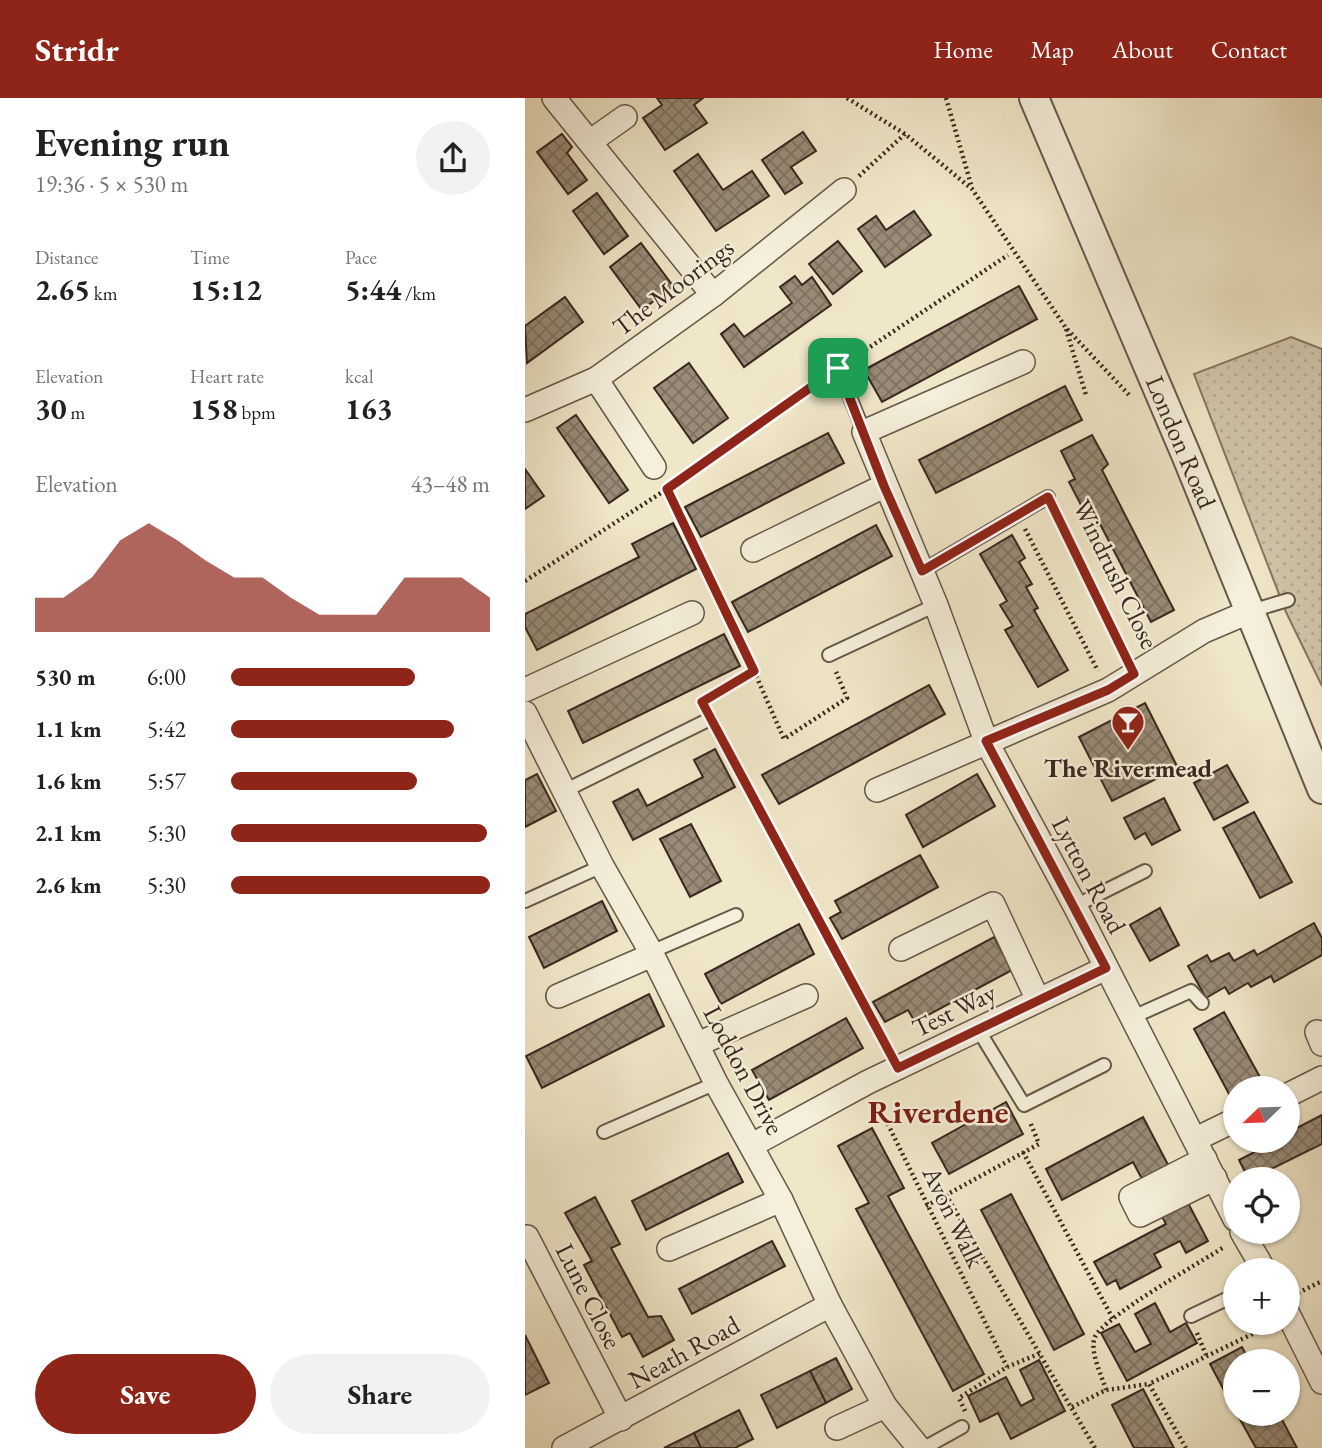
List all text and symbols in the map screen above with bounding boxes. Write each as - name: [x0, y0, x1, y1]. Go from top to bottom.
- text: Stridr: [35, 28, 119, 71]
- text: Home: [933, 34, 993, 65]
- text: Map: [1031, 34, 1074, 65]
- text: About: [1112, 34, 1173, 65]
- text: Contact: [1211, 34, 1287, 65]
- text: Evening run: [35, 118, 230, 167]
- button: share: [416, 121, 490, 195]
- text: 19:36 · 5 × 530 m: [35, 169, 188, 199]
- street label: The Moorings: [606, 230, 740, 344]
- text: Distance: [35, 245, 98, 270]
- text: Time: [190, 245, 230, 270]
- text: Pace: [345, 245, 377, 270]
- text: 2.65: [35, 270, 90, 309]
- text: 15:12: [190, 270, 262, 309]
- text: 5:44: [345, 270, 401, 309]
- text: km: [90, 281, 118, 306]
- text: /km: [401, 281, 436, 306]
- pin: [808, 338, 868, 398]
- icon: arrive: [819, 349, 857, 387]
- text: Elevation: [35, 364, 103, 389]
- text: Heart rate: [190, 364, 264, 389]
- text: kcal: [345, 364, 374, 389]
- street label: London Road: [1138, 370, 1225, 514]
- text: 30: [35, 389, 67, 428]
- text: 158: [190, 389, 238, 428]
- text: 163: [345, 389, 393, 428]
- text: m: [67, 400, 85, 425]
- text: bpm: [238, 400, 276, 425]
- text: Elevation: [35, 469, 118, 499]
- text: 43–48 m: [411, 469, 490, 499]
- street label: Windrush Close: [1065, 494, 1167, 654]
- text: 530 m: [35, 662, 96, 692]
- text: 6:00: [147, 662, 186, 692]
- bar icon: The Rivermead: [1109, 703, 1147, 752]
- text: 1.1 km: [35, 714, 102, 744]
- text: 5:42: [147, 714, 186, 744]
- place label: The Rivermead: [1044, 751, 1213, 785]
- text: 1.6 km: [35, 766, 102, 796]
- text: 5:57: [147, 766, 186, 796]
- street label: Lytton Road: [1044, 811, 1134, 940]
- text: 2.1 km: [35, 818, 102, 848]
- text: 5:30: [147, 818, 186, 848]
- text: 2.6 km: [35, 870, 102, 900]
- text: 5:30: [147, 870, 186, 900]
- street label: Test Way: [906, 975, 1002, 1045]
- street label: Loddon Drive: [696, 999, 792, 1141]
- north arrow: [1223, 1076, 1300, 1153]
- map controls: [1223, 1076, 1300, 1426]
- district label: Riverdene: [867, 1090, 1009, 1133]
- street label: Avon Walk: [914, 1160, 993, 1274]
- button: locate: [1223, 1167, 1300, 1244]
- street label: Lune Close: [548, 1237, 630, 1355]
- button: +: [1223, 1258, 1300, 1335]
- street label: Neath Road: [622, 1307, 746, 1397]
- button: −: [1223, 1349, 1300, 1426]
- button: Save: [35, 1354, 256, 1434]
- button: Share: [270, 1354, 490, 1434]

